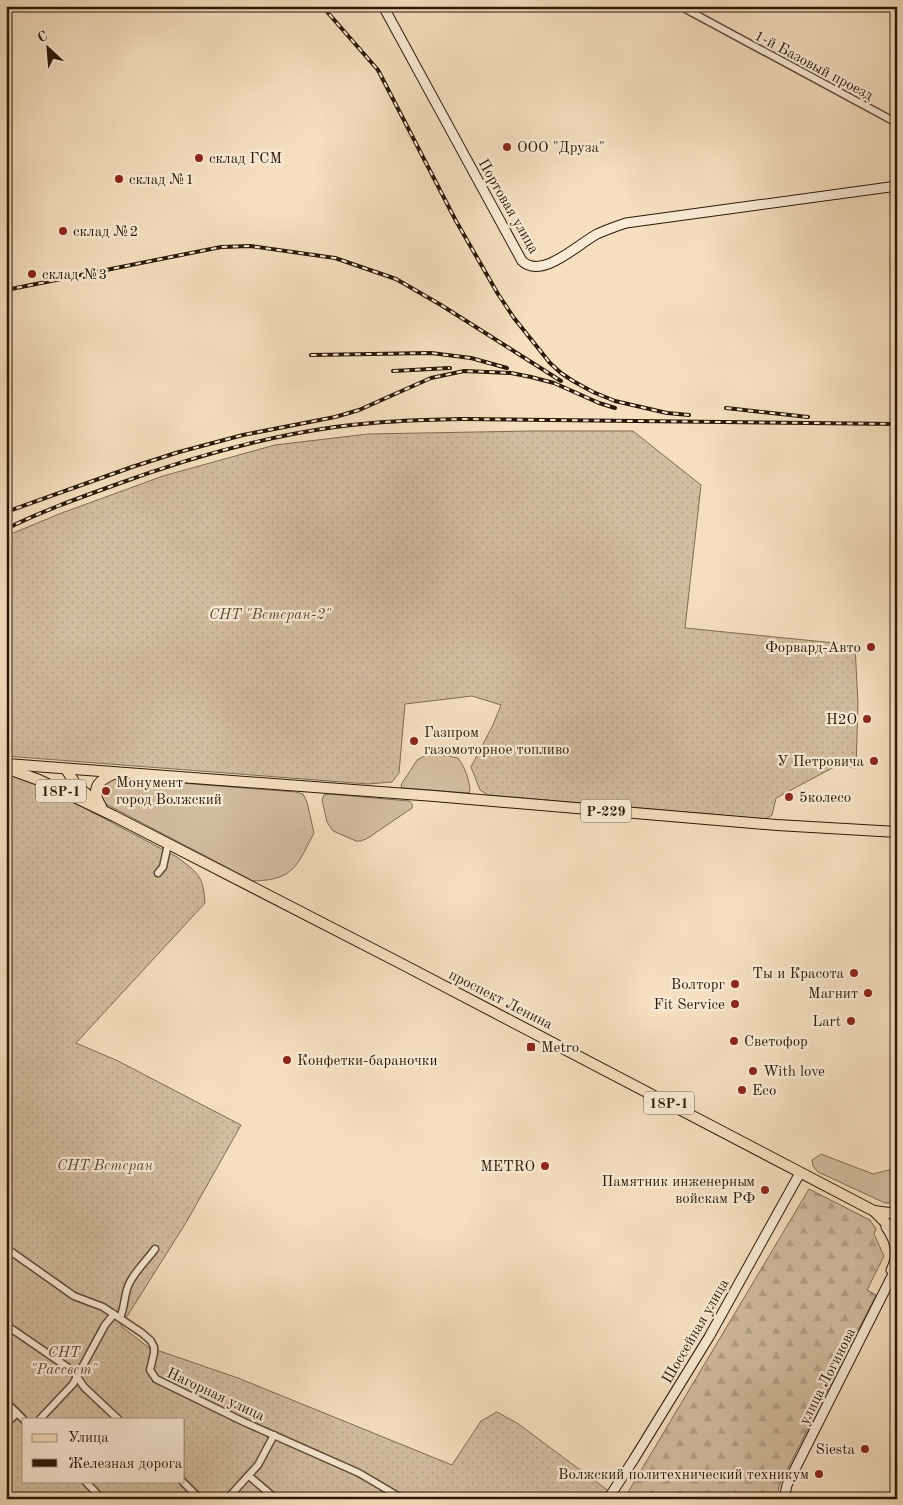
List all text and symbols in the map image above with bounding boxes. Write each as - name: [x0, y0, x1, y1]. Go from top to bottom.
- north arrow: [22, 22, 72, 72]
- text: С: [36, 29, 50, 46]
- street label: 1-й Базовый проезд: [751, 29, 876, 104]
- marker: ООО "Друза": [501, 141, 513, 153]
- place label: ООО "Друза": [517, 141, 605, 156]
- marker: склад ГСМ: [193, 152, 205, 164]
- place label: склад ГСМ: [209, 152, 282, 167]
- street label: Портовая улица: [475, 157, 541, 257]
- marker: склад №1: [113, 173, 125, 185]
- place label: склад №1: [129, 173, 194, 188]
- marker: склад №2: [57, 225, 69, 237]
- place label: склад №2: [73, 225, 138, 240]
- marker: склад №3: [26, 268, 38, 280]
- place label: склад №3: [42, 268, 107, 283]
- park label: СНТ "Ветеран-2": [209, 608, 332, 623]
- place label: Форвард-Авто: [765, 641, 861, 656]
- marker: Форвард-Авто: [865, 641, 877, 653]
- place label: H2O: [826, 713, 857, 728]
- marker: H2O: [861, 713, 873, 725]
- place label: Газпром газомоторное топливо: [424, 726, 570, 758]
- marker: Газпром газомоторное топливо: [408, 735, 420, 747]
- place label: У Петровича: [777, 755, 865, 770]
- marker: У Петровича: [868, 755, 880, 767]
- place label: Монумент город Волжский: [116, 776, 222, 808]
- road number: 18Р-1: [36, 779, 86, 802]
- marker: Монумент город Волжский: [100, 785, 112, 797]
- marker: 5колесо: [783, 791, 795, 803]
- place label: 5колесо: [799, 791, 851, 806]
- road number: Р-229: [581, 799, 631, 822]
- place label: Ты и Красота: [752, 967, 845, 982]
- marker: Ты и Красота: [848, 967, 860, 979]
- street label: проспект Ленина: [446, 968, 555, 1033]
- place label: Волторг: [671, 978, 725, 993]
- marker: Волторг: [729, 978, 741, 990]
- place label: Магнит: [808, 987, 858, 1002]
- marker: Магнит: [862, 987, 874, 999]
- place label: Fit Service: [654, 998, 725, 1013]
- marker: Fit Service: [729, 998, 741, 1010]
- place label: Lart: [812, 1015, 841, 1030]
- marker: Lart: [845, 1015, 857, 1027]
- marker: Светофор: [728, 1035, 740, 1047]
- place label: Светофор: [744, 1035, 808, 1050]
- marker: Metro: [525, 1041, 537, 1053]
- place label: Metro: [541, 1041, 579, 1056]
- marker: Конфетки-бараночки: [281, 1054, 293, 1066]
- place label: Конфетки-бараночки: [297, 1054, 437, 1069]
- marker: With love: [747, 1065, 759, 1077]
- place label: With love: [763, 1065, 825, 1080]
- marker: Eco: [736, 1084, 748, 1096]
- place label: Eco: [752, 1084, 776, 1099]
- road number: 18Р-1: [644, 1092, 694, 1114]
- park label: СНТ Ветеран: [57, 1159, 153, 1174]
- place label: METRO: [480, 1160, 535, 1175]
- marker: METRO: [539, 1160, 551, 1172]
- place label: Памятник инженерным войскам РФ: [601, 1175, 755, 1207]
- marker: Памятник инженерным войскам РФ: [759, 1184, 771, 1196]
- street label: Шоссейная улица: [660, 1276, 733, 1387]
- street label: улица Логинова: [797, 1325, 859, 1428]
- park label: СНТ "Рассвет": [30, 1346, 99, 1378]
- street label: Нагорная улица: [164, 1366, 267, 1425]
- legend: [22, 1418, 185, 1482]
- text: Улица: [68, 1431, 109, 1446]
- place label: Siesta: [816, 1443, 856, 1458]
- marker: Siesta: [859, 1443, 871, 1455]
- text: Железная дорога: [68, 1457, 183, 1472]
- place label: Волжский политехнический техникум: [558, 1468, 809, 1483]
- marker: Волжский политехнический техникум: [813, 1468, 825, 1480]

